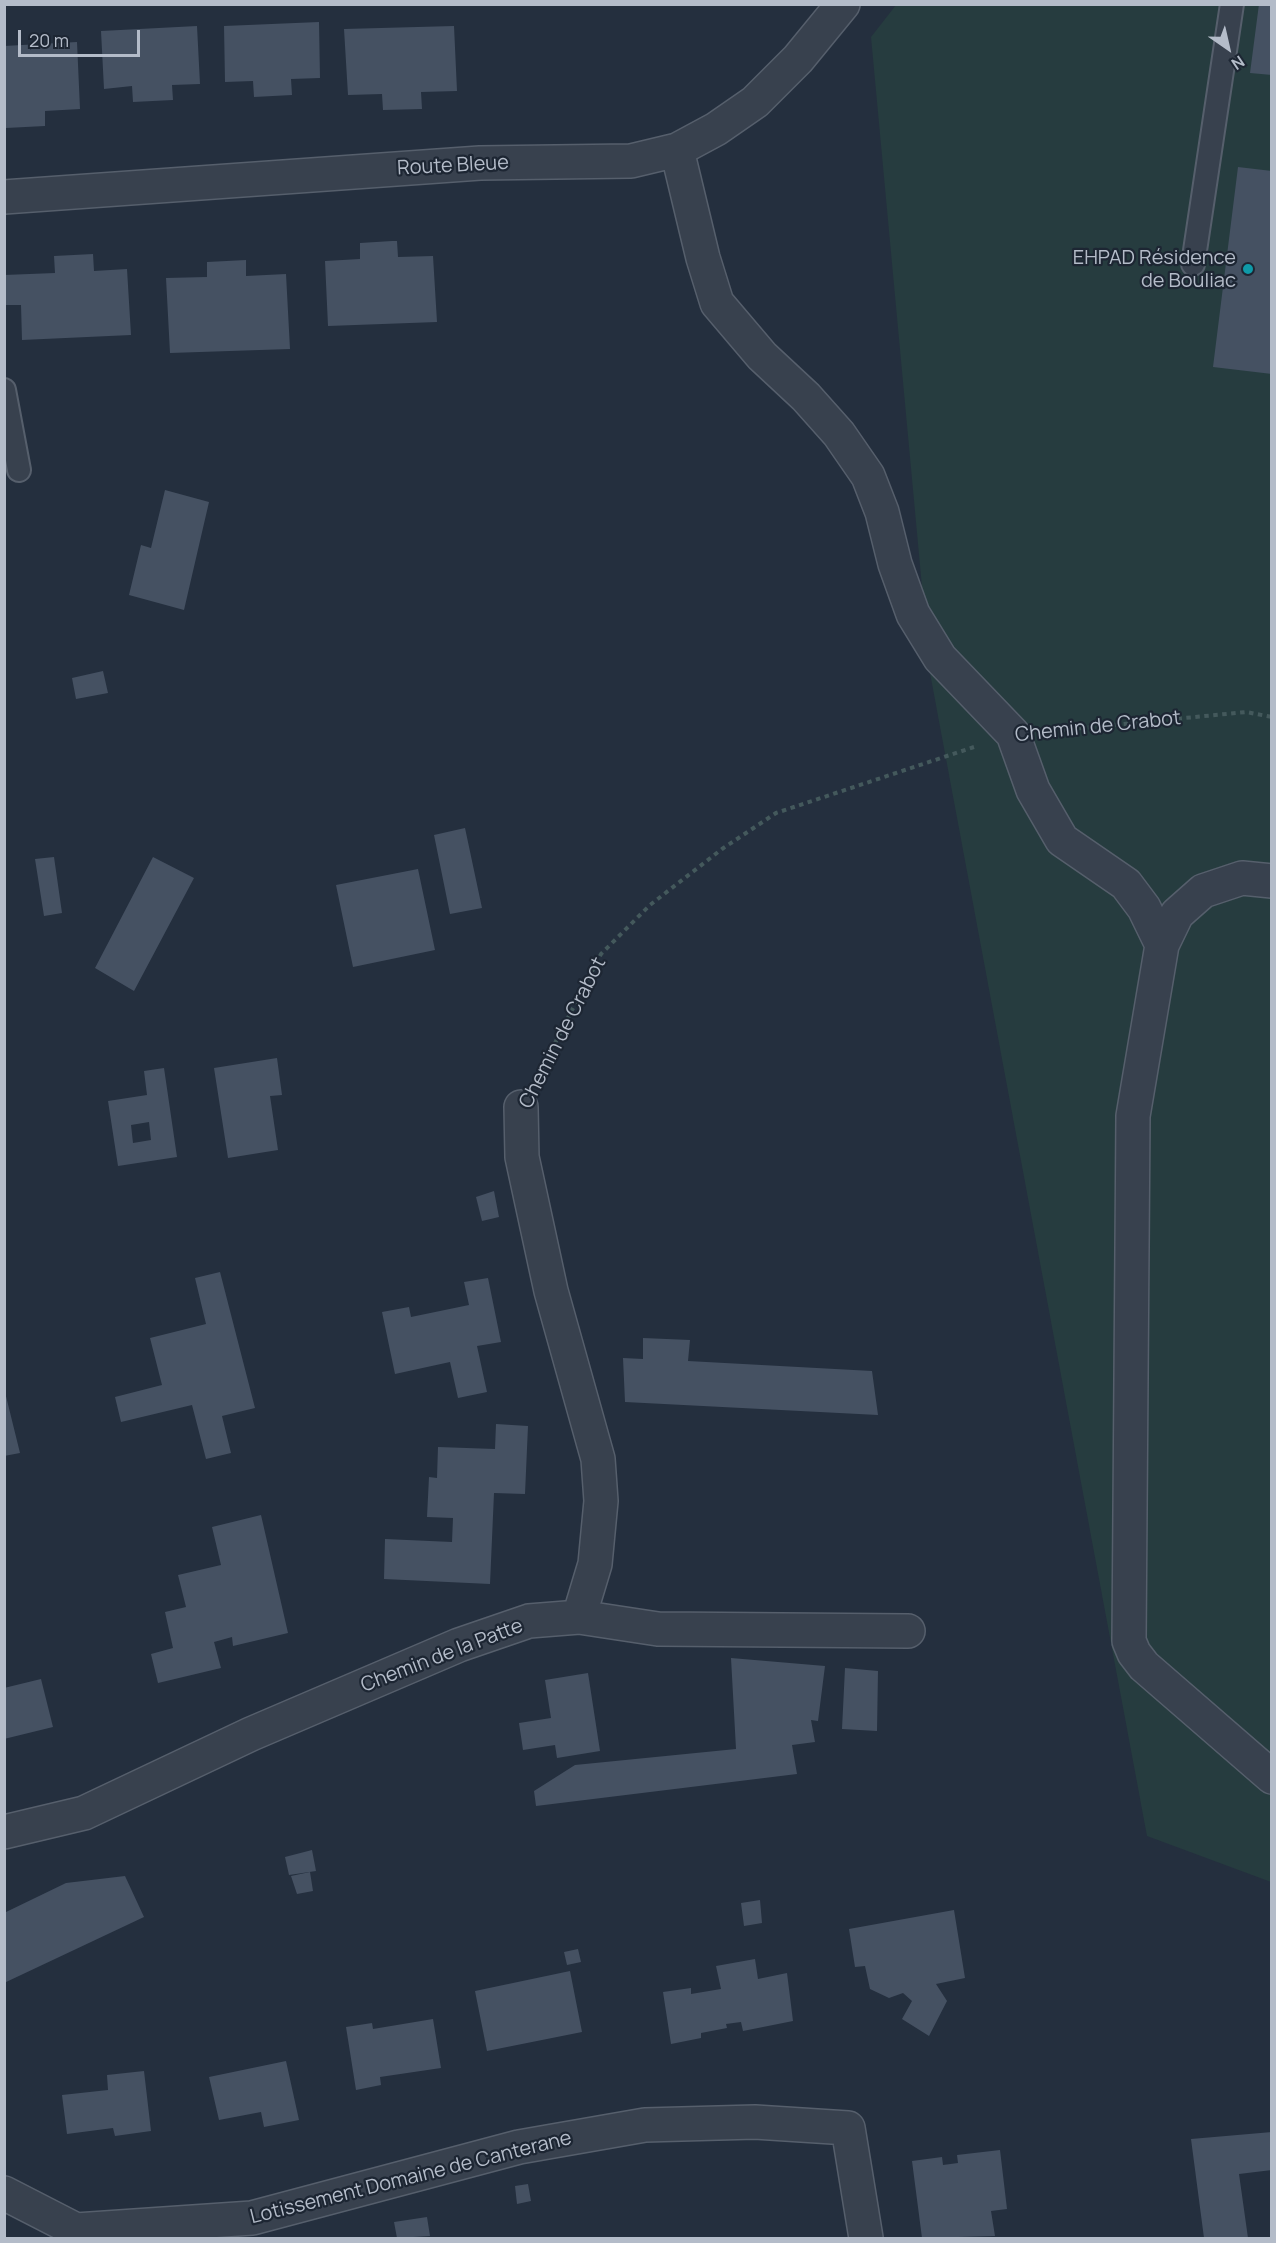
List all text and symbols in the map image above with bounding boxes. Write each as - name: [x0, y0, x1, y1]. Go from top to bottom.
- scale bar: [21, 18, 142, 56]
- north arrow: [1198, 18, 1258, 78]
- text: 20 m: [29, 28, 69, 52]
- text: N: [1227, 51, 1249, 75]
- street label: Route Bleue: [397, 151, 509, 181]
- place label: EHPAD Résidence de Bouliac: [1073, 246, 1236, 293]
- marker: EHPAD Résidence de Bouliac: [1241, 262, 1255, 276]
- street label: Chemin de Crabot: [1014, 706, 1182, 748]
- street label: Chemin de Crabot: [515, 953, 611, 1113]
- street label: Chemin de la Patte: [358, 1614, 526, 1698]
- street label: Lotissement Domaine de Canterane: [248, 2126, 574, 2230]

